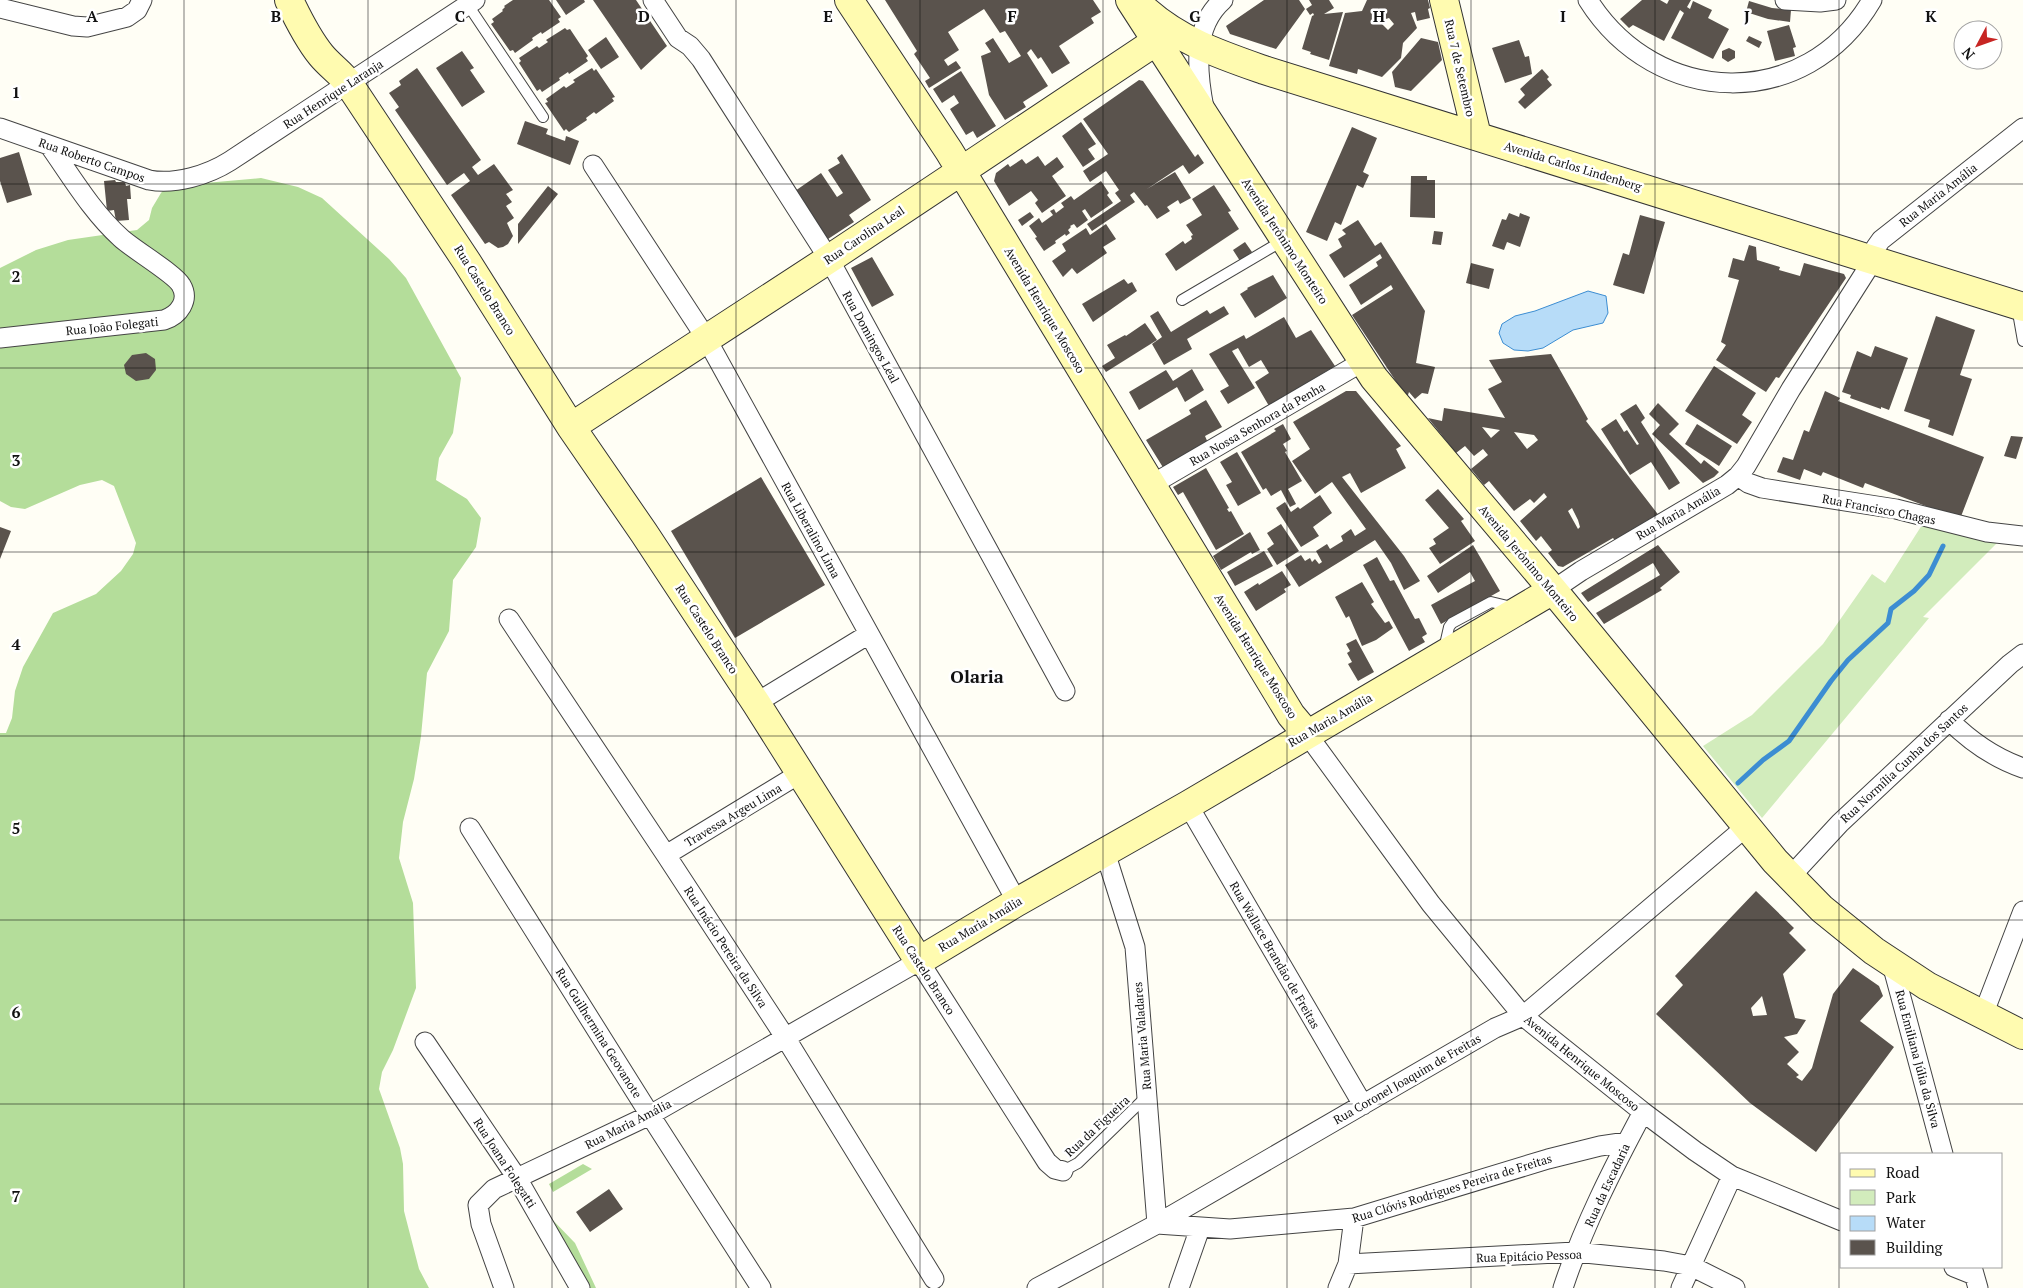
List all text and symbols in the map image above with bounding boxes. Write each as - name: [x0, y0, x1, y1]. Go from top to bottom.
- text: A: [86, 5, 98, 27]
- text: B: [271, 5, 281, 27]
- text: C: [455, 5, 465, 27]
- text: D: [638, 5, 650, 27]
- text: E: [823, 5, 833, 27]
- text: F: [1007, 5, 1017, 27]
- text: G: [1189, 5, 1201, 27]
- text: H: [1373, 5, 1385, 27]
- text: I: [1560, 5, 1566, 27]
- text: J: [1744, 5, 1750, 27]
- text: K: [1925, 5, 1937, 27]
- street label: Rua 7 de Setembro: [1441, 18, 1479, 119]
- north arrow: [1953, 20, 2003, 70]
- text: N: [1957, 43, 1978, 64]
- street label: Rua Henrique Laranja: [280, 56, 386, 132]
- text: 1: [11, 81, 21, 103]
- street label: Rua Roberto Campos: [37, 135, 147, 185]
- street label: Avenida Carlos Lindenberg: [1502, 138, 1644, 194]
- street label: Rua Maria Amália: [1896, 160, 1980, 230]
- street label: Avenida Jerônimo Monteiro: [1239, 175, 1332, 307]
- street label: Rua Carolina Leal: [821, 202, 908, 268]
- street label: Rua Castelo Branco: [451, 242, 519, 338]
- street label: Avenida Henrique Moscoso: [1001, 244, 1089, 376]
- text: 2: [11, 265, 21, 287]
- street label: Rua Domingos Leal: [839, 288, 903, 386]
- street label: Rua João Folegati: [65, 314, 159, 338]
- street label: Rua Nossa Senhora da Penha: [1187, 379, 1327, 469]
- text: 3: [11, 449, 21, 471]
- street label: Rua Liberalino Lima: [778, 479, 844, 581]
- street label: Rua Maria Amália: [1633, 483, 1723, 543]
- street label: Rua Francisco Chagas: [1821, 491, 1937, 527]
- street label: Avenida Jerônimo Monteiro: [1476, 502, 1582, 624]
- street label: Rua Castelo Branco: [673, 582, 742, 677]
- street label: Avenida Henrique Moscoso: [1211, 591, 1301, 721]
- text: 4: [11, 633, 21, 655]
- district label: Olaria: [950, 664, 1004, 688]
- street label: Rua Maria Amália: [1285, 690, 1375, 750]
- street label: Rua Normília Cunha dos Santos: [1837, 700, 1971, 826]
- street label: Travessa Argeu Lima: [682, 780, 784, 850]
- text: 5: [11, 817, 21, 839]
- street label: Rua Wallace Brandão de Freitas: [1227, 879, 1323, 1031]
- street label: Rua Inácio Pereira da Silva: [681, 883, 771, 1011]
- street label: Rua Maria Amália: [935, 893, 1025, 955]
- street label: Rua Castelo Branco: [890, 923, 959, 1018]
- street label: Rua Guilhermina Geovanote: [553, 965, 645, 1101]
- street label: Rua Maria Valadares: [1130, 981, 1154, 1091]
- street label: Rua Emiliana Júlia da Silva: [1892, 988, 1944, 1130]
- text: 6: [11, 1001, 21, 1023]
- street label: Avenida Henrique Moscoso: [1521, 1012, 1643, 1114]
- street label: Rua Coronel Joaquim de Freitas: [1331, 1031, 1483, 1127]
- street label: Rua da Figueira: [1062, 1092, 1132, 1160]
- street label: Rua Maria Amália: [582, 1096, 674, 1152]
- street label: Rua Joana Folegatti: [470, 1115, 540, 1211]
- street label: Rua da Escadaria: [1581, 1141, 1633, 1229]
- street label: Rua Clóvis Rodrigues Pereira de Freitas: [1350, 1150, 1554, 1226]
- legend: [1840, 1153, 2003, 1268]
- text: Road: [1886, 1162, 1919, 1182]
- text: 7: [11, 1185, 21, 1207]
- text: Park: [1886, 1187, 1916, 1207]
- text: Water: [1886, 1212, 1926, 1232]
- text: Building: [1886, 1237, 1944, 1257]
- street label: Rua Epitácio Pessoa: [1476, 1247, 1582, 1265]

